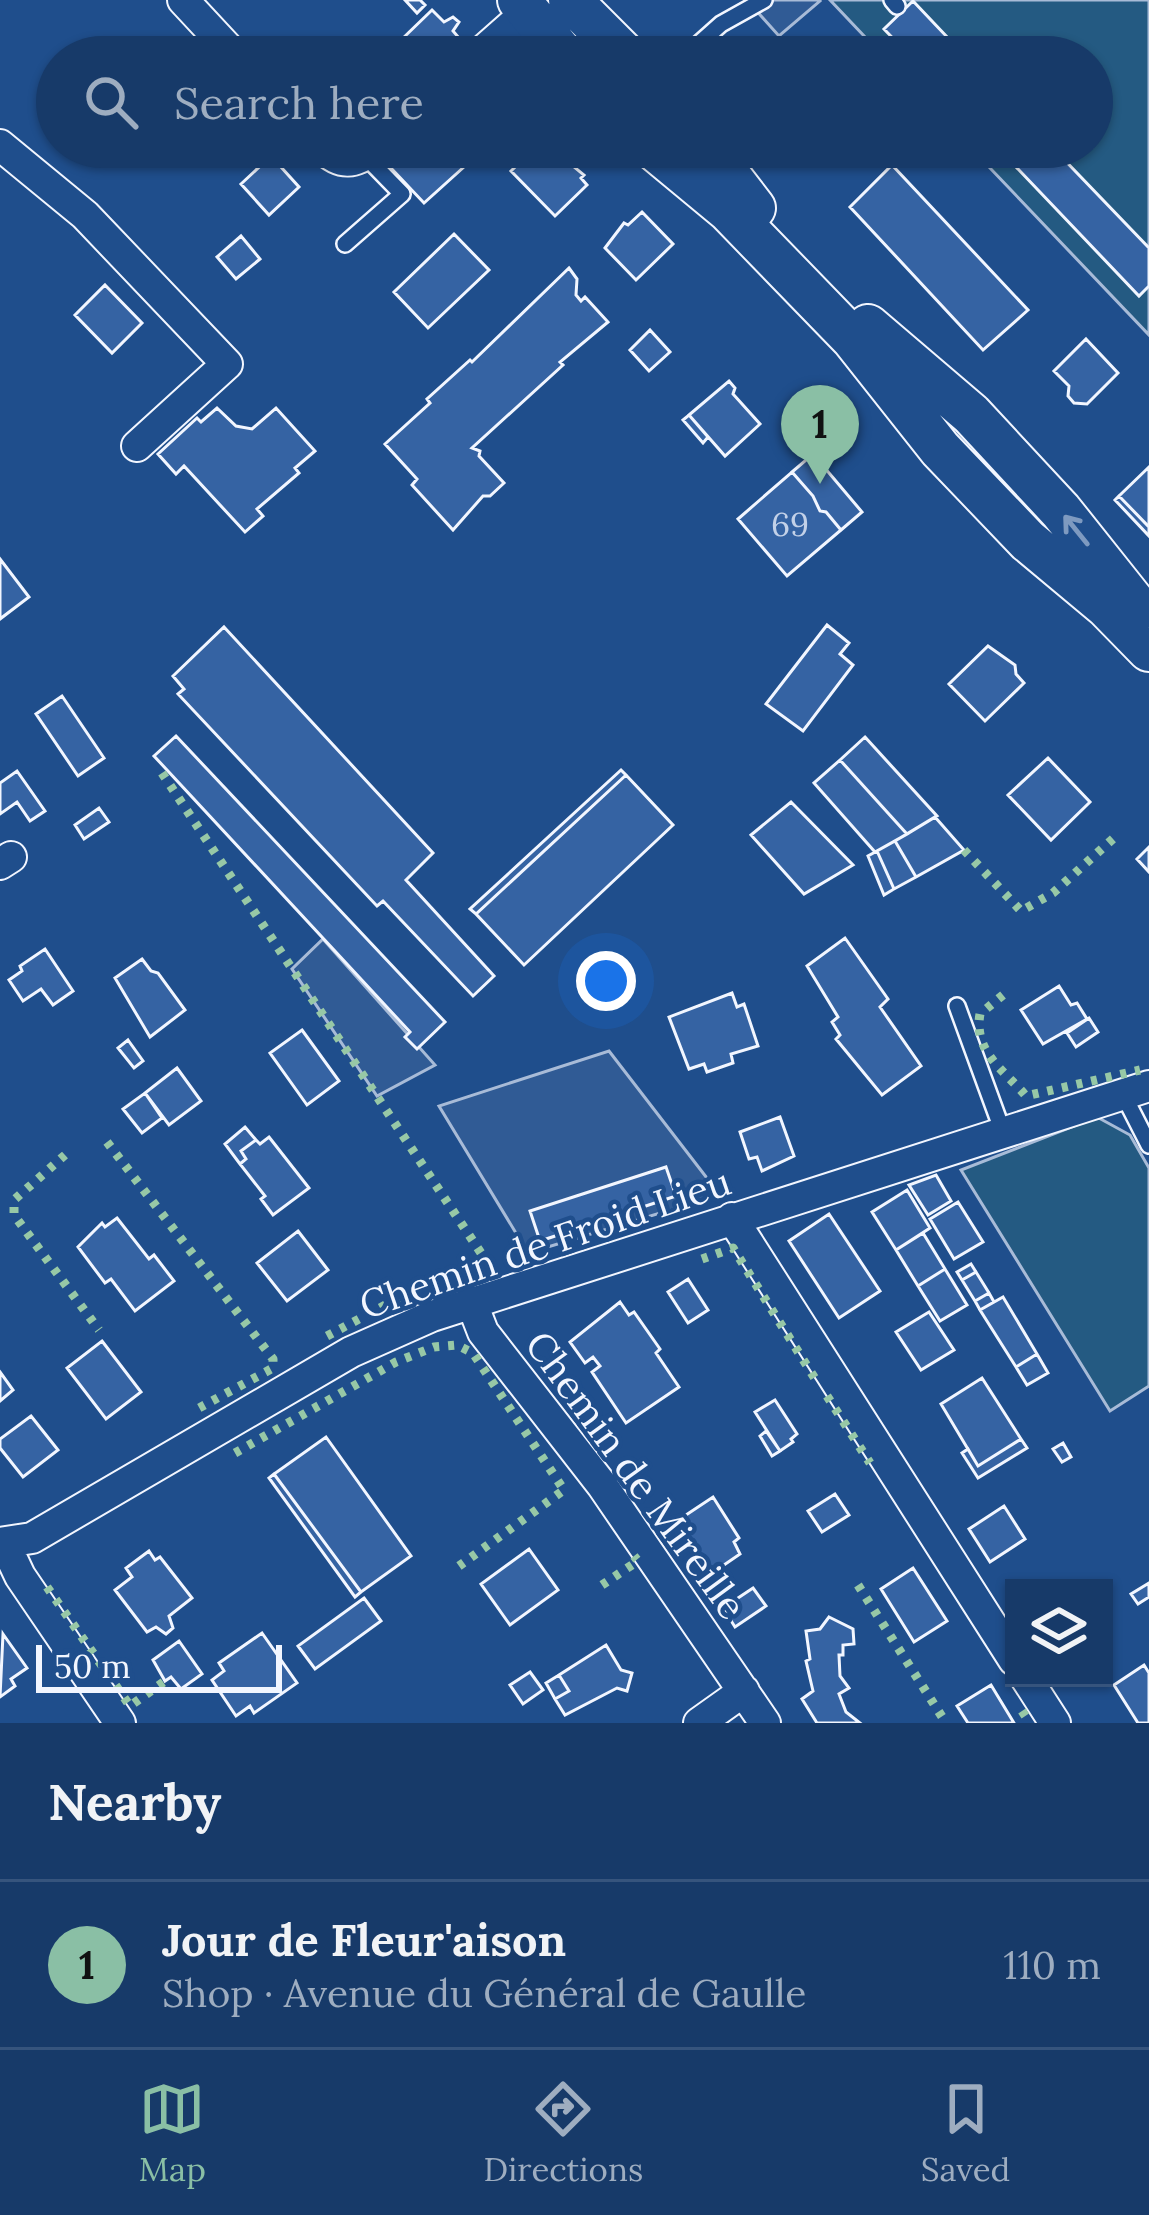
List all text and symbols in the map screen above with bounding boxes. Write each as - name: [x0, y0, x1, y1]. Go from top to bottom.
- search box: [36, 36, 1113, 168]
- icon: search: [78, 69, 144, 135]
- text: Search here: [174, 74, 424, 131]
- pin: 1: [781, 385, 859, 484]
- house number: 69: [771, 503, 809, 545]
- one-way arrow: [1063, 515, 1090, 547]
- your location: [576, 951, 636, 1011]
- street label: Chemin de Froid Lieu: [353, 1156, 737, 1330]
- street label: Chemin de Mireille: [515, 1321, 757, 1629]
- map controls: [1005, 1579, 1113, 1687]
- button: layers: [1005, 1579, 1113, 1687]
- scale bar: [36, 1639, 282, 1692]
- text: 50 m: [54, 1645, 131, 1687]
- text: Nearby: [48, 1769, 221, 1834]
- text: Jour de Fleur'aison: [162, 1911, 566, 1968]
- text: 1: [79, 1940, 95, 1990]
- text: 110 m: [1003, 1940, 1101, 1990]
- text: Shop · Avenue du Général de Gaulle: [162, 1968, 806, 2018]
- tab: Map: [139, 2076, 206, 2190]
- tab: Directions: [484, 2076, 643, 2190]
- tab: Saved: [921, 2076, 1010, 2190]

